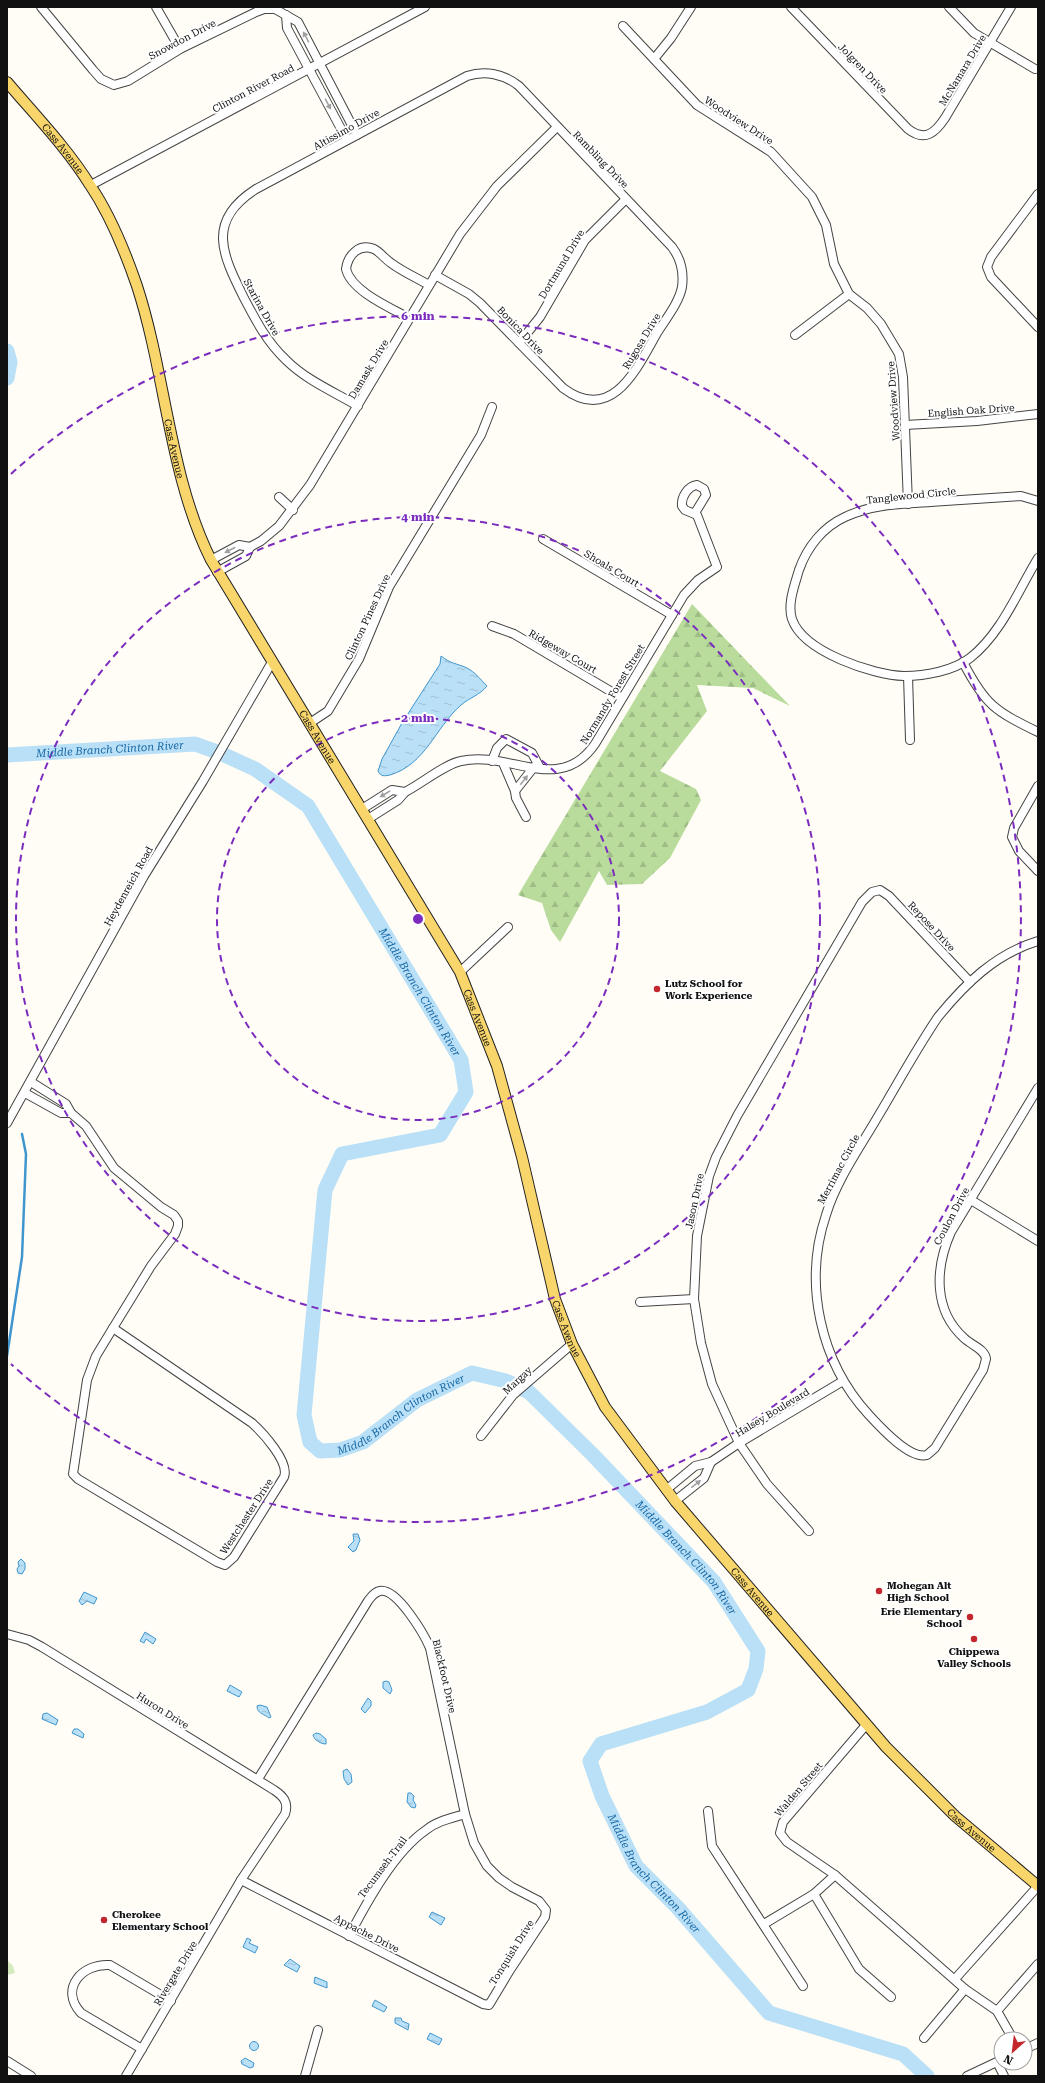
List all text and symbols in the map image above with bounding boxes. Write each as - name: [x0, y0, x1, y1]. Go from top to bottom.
- street label: Snowdon Drive: [147, 17, 218, 62]
- one-way arrow: [303, 31, 309, 43]
- street label: McNamara Drive: [937, 32, 988, 108]
- street label: Jolgren Drive: [836, 41, 890, 96]
- street label: Clinton River Road: [210, 62, 297, 115]
- street label: Woodview Drive: [702, 94, 776, 147]
- one-way arrow: [324, 98, 331, 109]
- street label: Altissimo Drive: [311, 107, 382, 152]
- street label: Cass Avenue: [40, 122, 86, 176]
- street label: Rambling Drive: [571, 129, 631, 190]
- street label: Dortmund Drive: [536, 227, 587, 301]
- street label: Starina Drive: [241, 277, 282, 338]
- street label: Bonica Drive: [495, 304, 547, 357]
- text: 6 min: [401, 309, 435, 323]
- street label: Rugosa Drive: [620, 311, 663, 371]
- street label: Damask Drive: [346, 337, 391, 401]
- street label: Woodview Drive: [885, 360, 902, 441]
- street label: English Oak Drive: [927, 402, 1015, 419]
- street label: Cass Avenue: [162, 418, 186, 480]
- street label: Tanglewood Circle: [866, 485, 957, 506]
- text: 4 min: [401, 510, 435, 524]
- one-way arrow: [224, 546, 236, 553]
- street label: Shoals Court: [582, 548, 641, 589]
- street label: Clinton Pines Drive: [343, 572, 392, 662]
- street label: Ridgeway Court: [527, 627, 599, 676]
- street label: Normandy Forest Street: [578, 642, 647, 746]
- street label: Cass Avenue: [297, 708, 338, 766]
- text: 2 min: [401, 711, 435, 725]
- water label: Middle Branch Clinton River: [35, 739, 184, 760]
- one-way arrow: [519, 775, 528, 786]
- one-way arrow: [379, 791, 391, 798]
- street label: Heydenreich Road: [102, 844, 155, 928]
- street label: Repose Drive: [906, 899, 958, 954]
- centre of rings: [411, 912, 425, 926]
- water label: Middle Branch Clinton River: [375, 925, 463, 1059]
- place label: Lutz School for Work Experience: [665, 978, 752, 1001]
- marker: Lutz School for Work Experience: [652, 984, 662, 994]
- street label: Cass Avenue: [461, 988, 494, 1048]
- street label: Merrimac Circle: [815, 1132, 862, 1206]
- street label: Jason Drive: [683, 1172, 706, 1230]
- street label: Coulon Drive: [932, 1185, 972, 1247]
- street label: Cass Avenue: [550, 1299, 583, 1360]
- street label: Margay: [501, 1364, 534, 1396]
- water label: Middle Branch Clinton River: [334, 1371, 467, 1458]
- street label: Halsey Boulevard: [733, 1386, 812, 1439]
- street label: Westchester Drive: [218, 1476, 275, 1556]
- one-way arrow: [691, 1479, 702, 1488]
- water label: Middle Branch Clinton River: [632, 1497, 739, 1617]
- street label: Cass Avenue: [728, 1565, 777, 1619]
- place label: Mohegan Alt High School: [887, 1580, 951, 1603]
- marker: Mohegan Alt High School: [874, 1586, 884, 1596]
- place label: Erie Elementary School: [881, 1606, 963, 1629]
- marker: Erie Elementary School: [965, 1612, 975, 1622]
- marker: Chippewa Valley Schools: [969, 1634, 979, 1644]
- street label: Blackfoot Drive: [431, 1638, 458, 1715]
- place label: Chippewa Valley Schools: [937, 1646, 1011, 1669]
- street label: Huron Drive: [134, 1690, 191, 1731]
- street label: Walden Street: [772, 1760, 825, 1819]
- street label: Cass Avenue: [945, 1806, 998, 1854]
- water label: Middle Branch Clinton River: [604, 1811, 703, 1936]
- street label: Tecumseh Trail: [356, 1834, 409, 1900]
- place label: Cherokee Elementary School: [112, 1909, 209, 1932]
- street label: Appache Drive: [332, 1912, 402, 1955]
- marker: Cherokee Elementary School: [99, 1915, 109, 1925]
- street label: Tonquish Drive: [487, 1917, 536, 1987]
- street label: Rivergate Drive: [152, 1938, 199, 2008]
- north arrow: [993, 2031, 1033, 2071]
- text: N: [1001, 2051, 1015, 2067]

